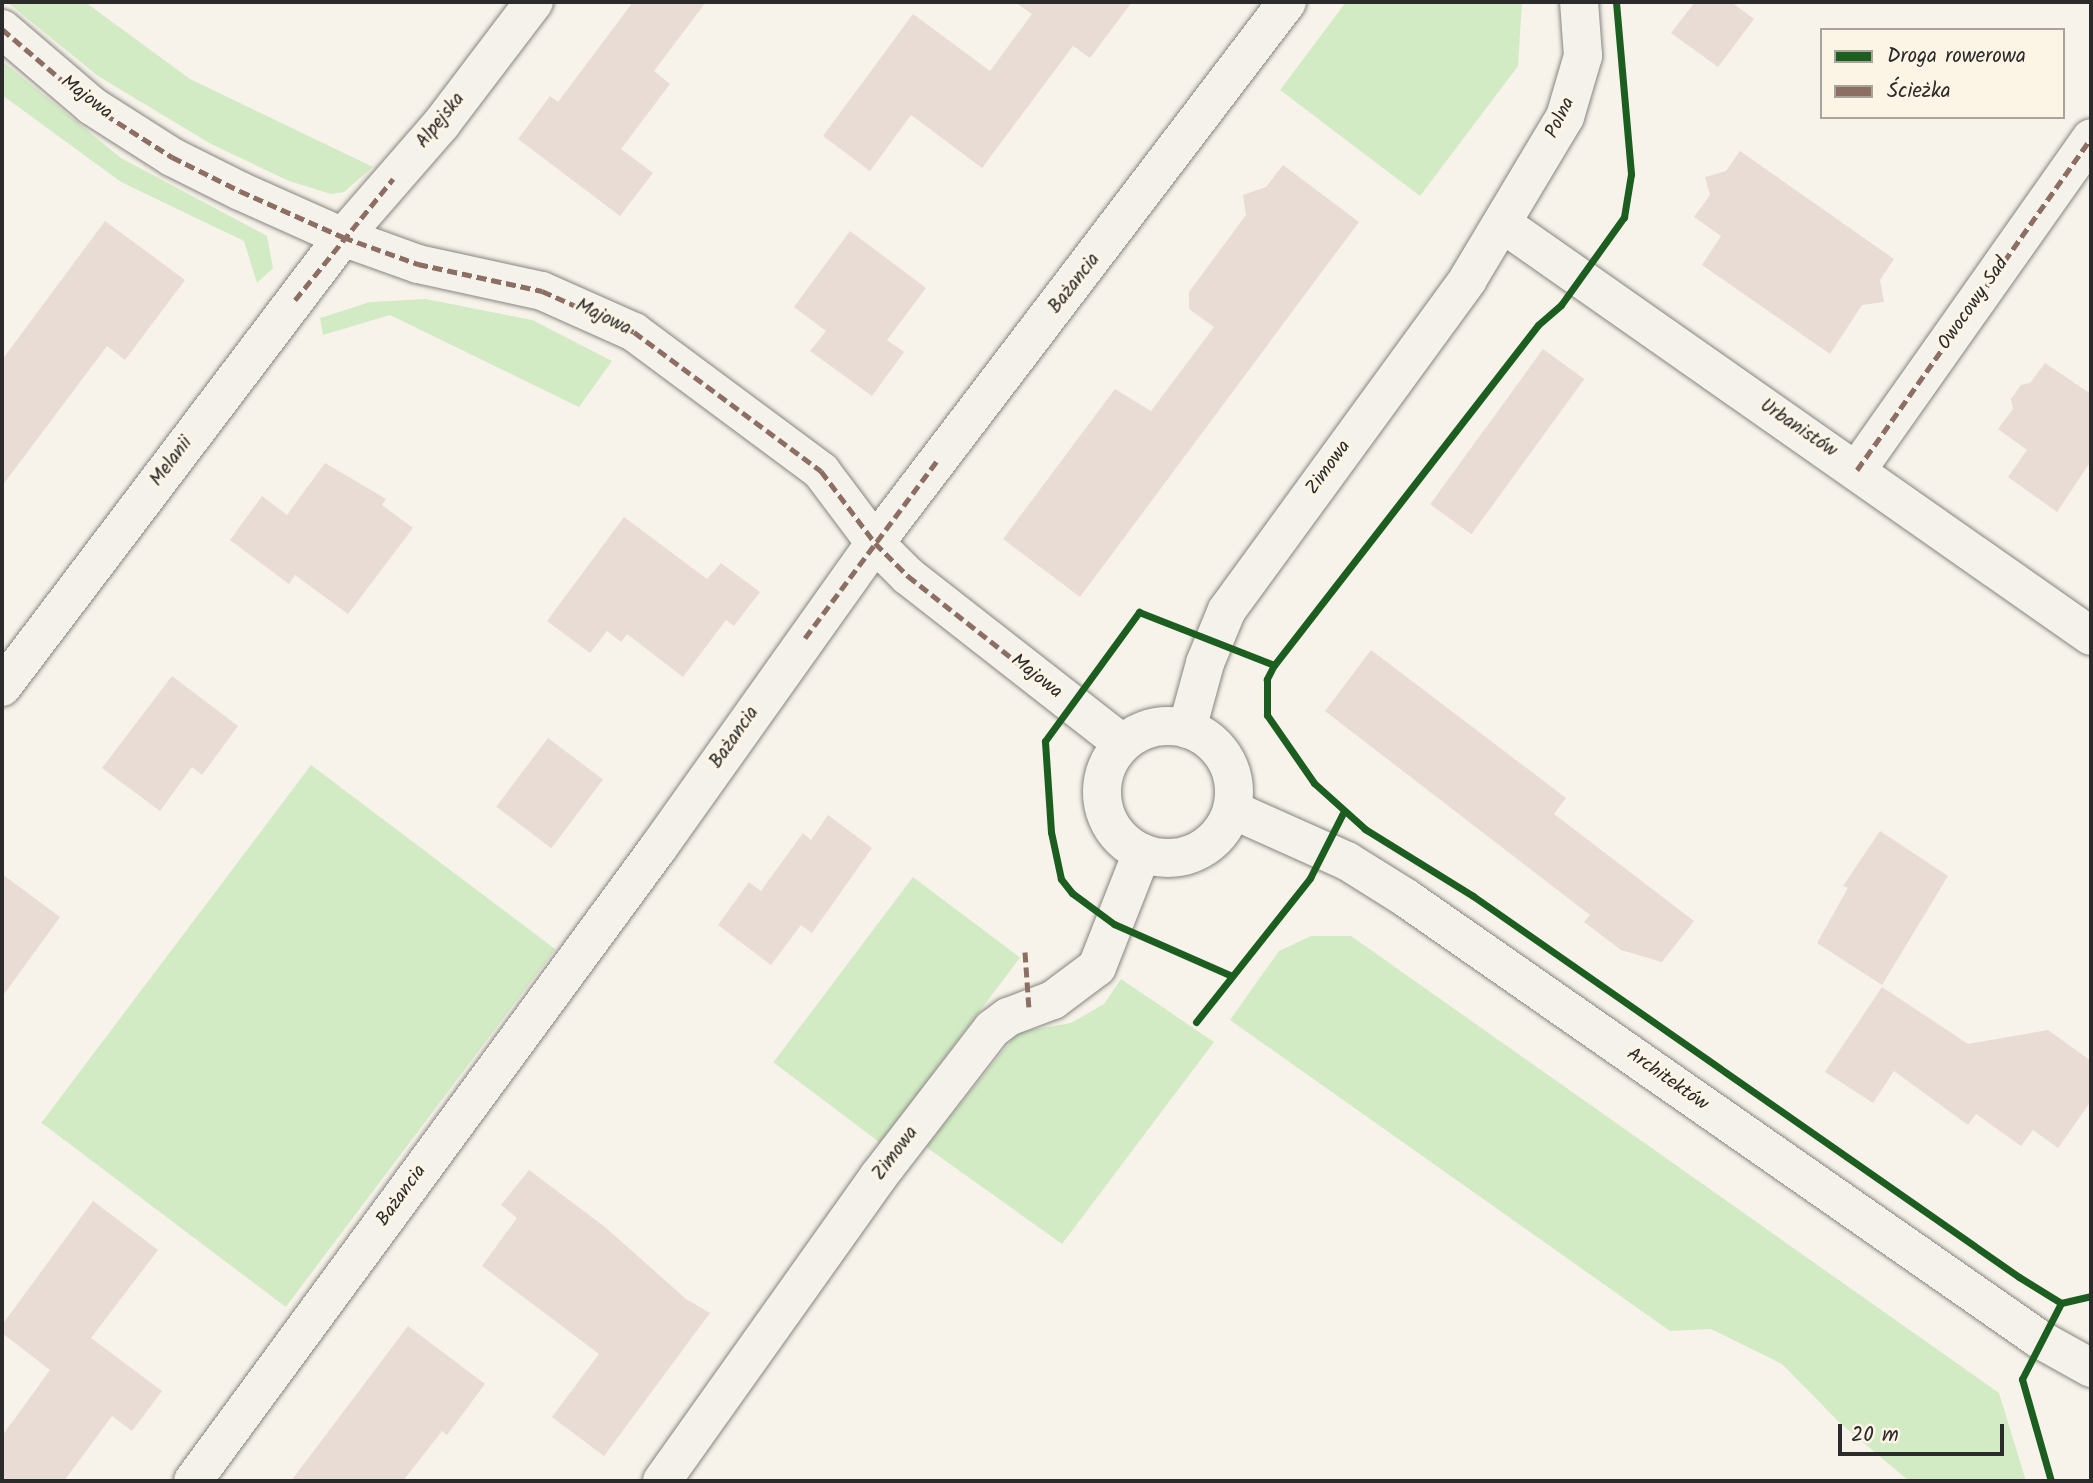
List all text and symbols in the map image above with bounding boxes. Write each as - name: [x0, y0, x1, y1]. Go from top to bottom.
- legend: [1820, 28, 2065, 119]
- text: Droga rowerowa: [1887, 40, 2026, 73]
- street label: Majowa: [56, 71, 116, 125]
- text: Ścieżka: [1887, 75, 1951, 108]
- street label: Alpejska: [412, 89, 470, 153]
- street label: Polna: [1541, 94, 1581, 142]
- street label: Bażancia: [1044, 249, 1106, 319]
- street label: Owocowy Sad: [1934, 253, 2014, 355]
- street label: Majowa: [571, 295, 635, 341]
- street label: Urbanistów: [1755, 395, 1841, 463]
- street label: Melanii: [146, 433, 198, 491]
- street label: Zimowa: [1302, 436, 1356, 500]
- street label: Majowa: [1006, 650, 1066, 704]
- street label: Bażancia: [706, 703, 764, 773]
- street label: Architektów: [1622, 1044, 1712, 1116]
- street label: Zimowa: [868, 1122, 924, 1186]
- street label: Bażancia: [372, 1161, 432, 1231]
- scale bar: [1841, 1410, 2007, 1454]
- text: 20 m: [1851, 1419, 1899, 1452]

